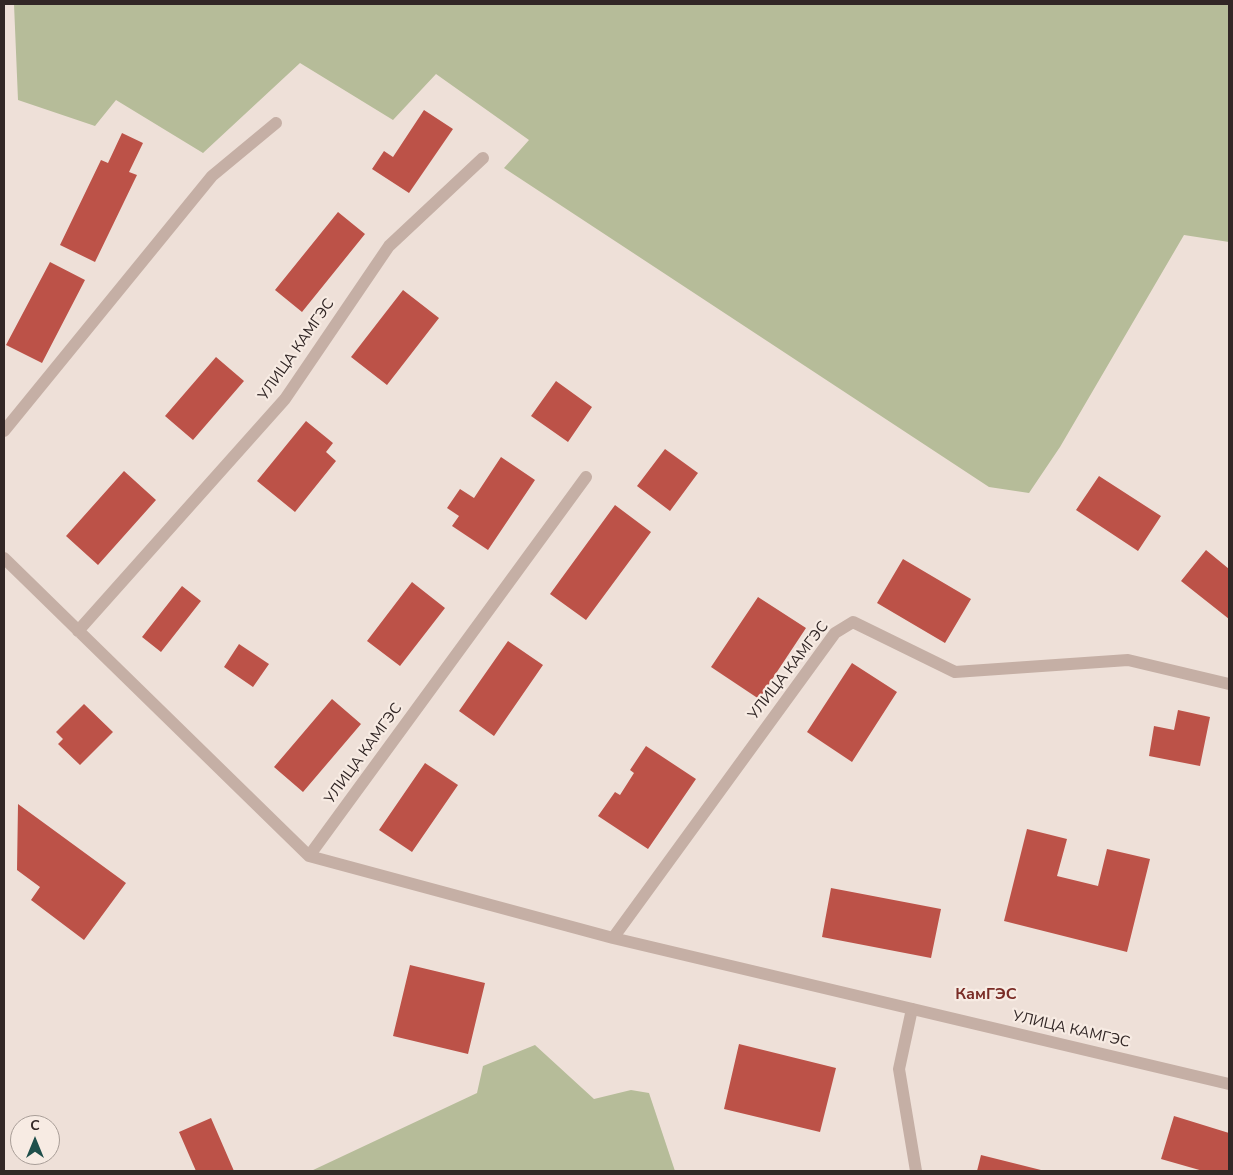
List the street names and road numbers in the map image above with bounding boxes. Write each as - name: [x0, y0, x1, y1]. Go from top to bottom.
- street label: УЛИЦА КАМГЭС: [255, 296, 339, 404]
- street label: УЛИЦА КАМГЭС: [745, 618, 833, 724]
- street label: УЛИЦА КАМГЭС: [321, 700, 407, 808]
- street label: УЛИЦА КАМГЭС: [1011, 1008, 1131, 1052]

